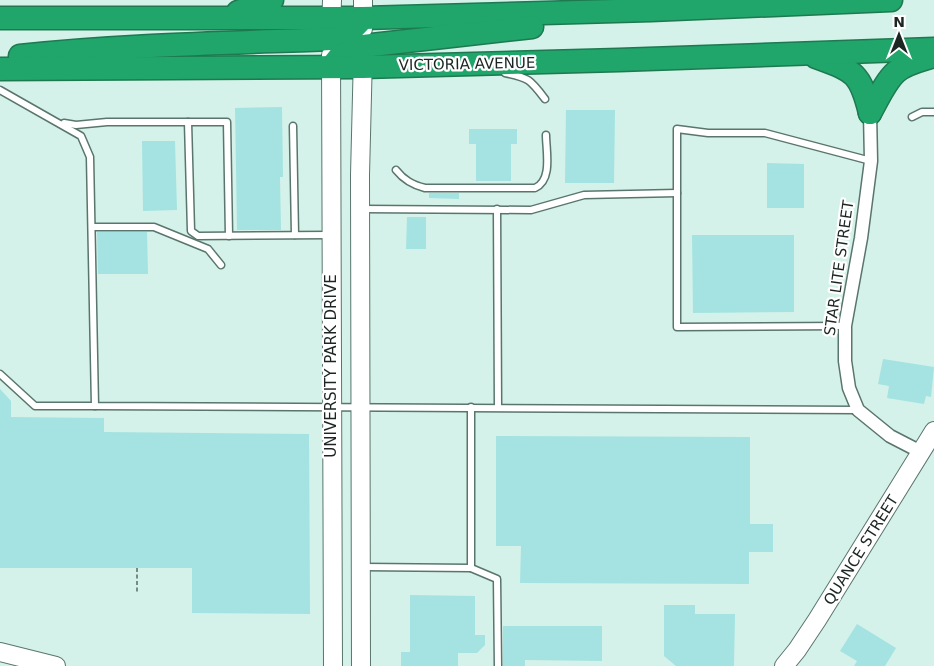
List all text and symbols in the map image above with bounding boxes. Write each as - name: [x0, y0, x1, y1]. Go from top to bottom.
- north arrow: [874, 10, 924, 60]
- text: N: [893, 14, 905, 30]
- street label: VICTORIA AVENUE: [398, 54, 536, 74]
- street label: STAR LITE STREET: [821, 198, 858, 337]
- street label: UNIVERSITY PARK DRIVE: [322, 274, 340, 458]
- street label: QUANCE STREET: [820, 491, 903, 608]

